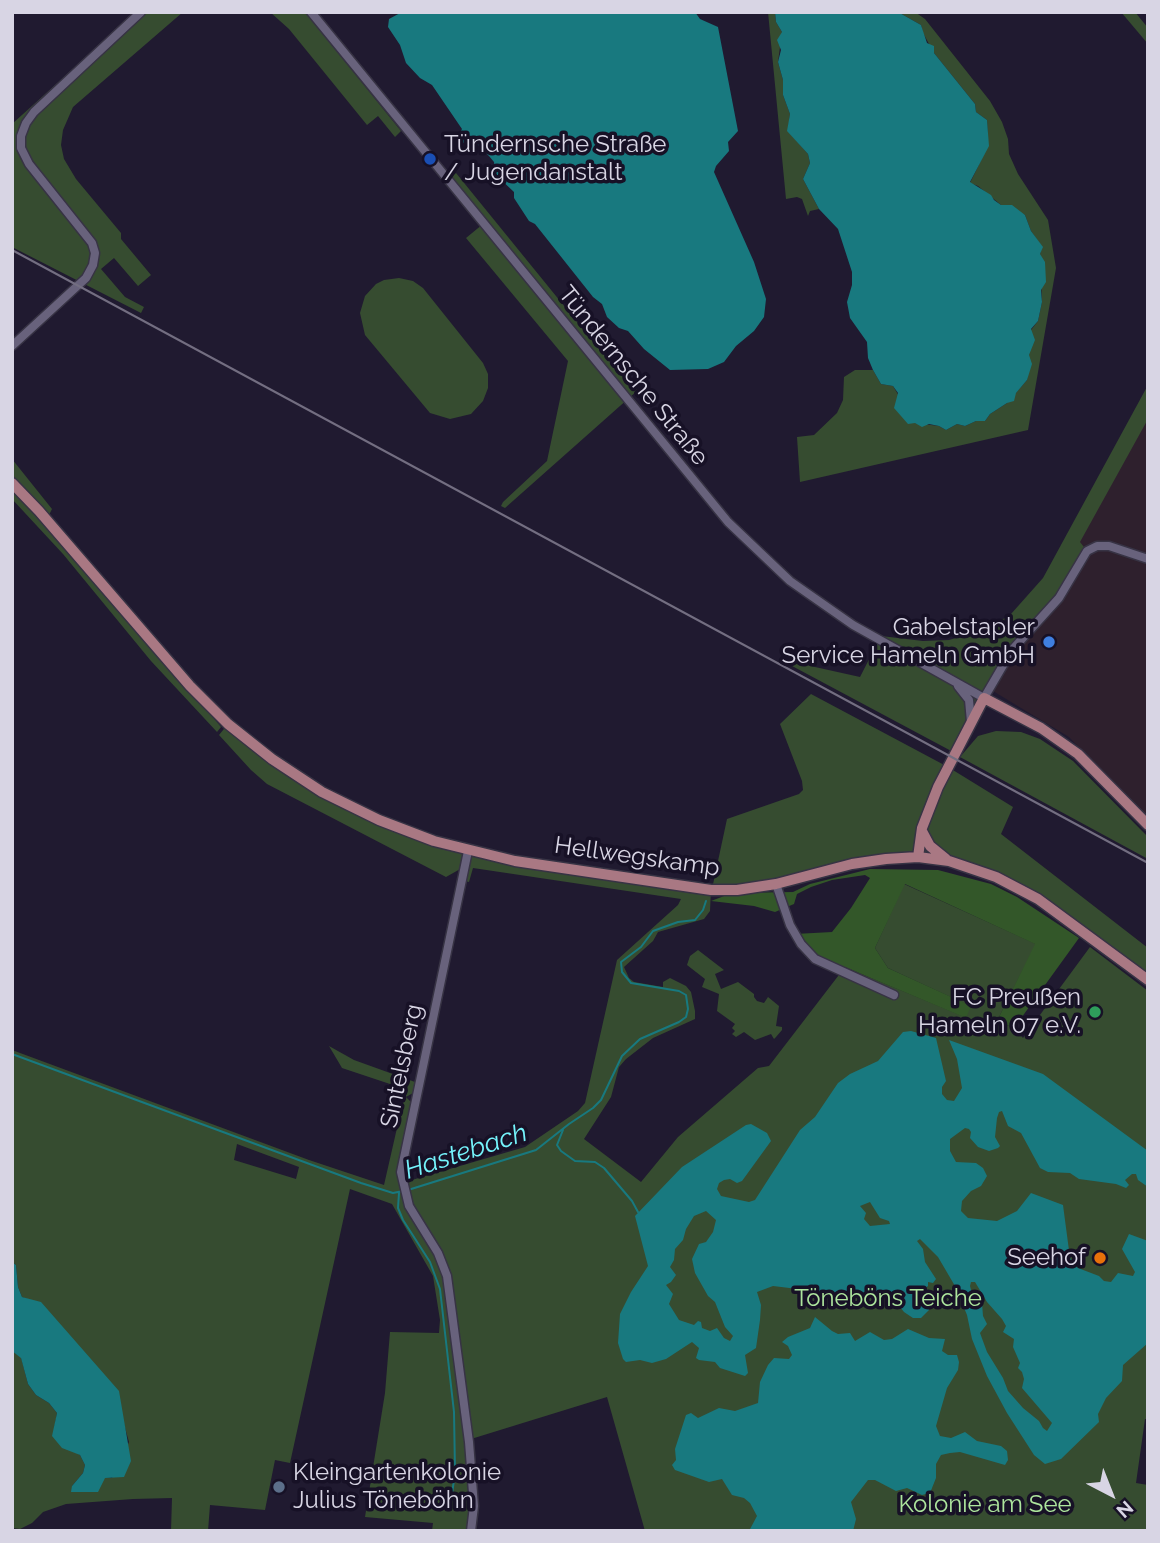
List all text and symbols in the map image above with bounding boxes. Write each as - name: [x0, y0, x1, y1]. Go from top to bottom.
- place label: Tündernsche Straße / Jugendanstalt: [444, 131, 666, 187]
- marker: Tündernsche Straße / Jugendanstalt: [422, 151, 438, 167]
- street label: Tündernsche Straße: [552, 281, 714, 471]
- place label: Gabelstapler Service Hameln GmbH: [782, 614, 1035, 670]
- marker: Gabelstapler Service Hameln GmbH: [1041, 634, 1057, 650]
- street label: Hellwegskamp: [553, 831, 721, 883]
- place label: FC Preußen Hameln 07 e.V.: [918, 984, 1081, 1040]
- street label: Sintelsberg: [375, 1002, 429, 1130]
- marker: FC Preußen Hameln 07 e.V.: [1087, 1004, 1103, 1020]
- water label: Hastebach: [401, 1118, 531, 1186]
- place label: Seehof: [1007, 1244, 1086, 1272]
- marker: Seehof: [1092, 1250, 1108, 1266]
- park label: Töneböns Teiche: [794, 1285, 982, 1313]
- place label: Kleingartenkolonie Julius Töneböhn: [293, 1459, 501, 1515]
- north arrow: [1076, 1459, 1146, 1529]
- marker: Kleingartenkolonie Julius Töneböhn: [271, 1479, 287, 1495]
- park label: Kolonie am See: [898, 1491, 1072, 1519]
- text: N: [1112, 1497, 1138, 1523]

